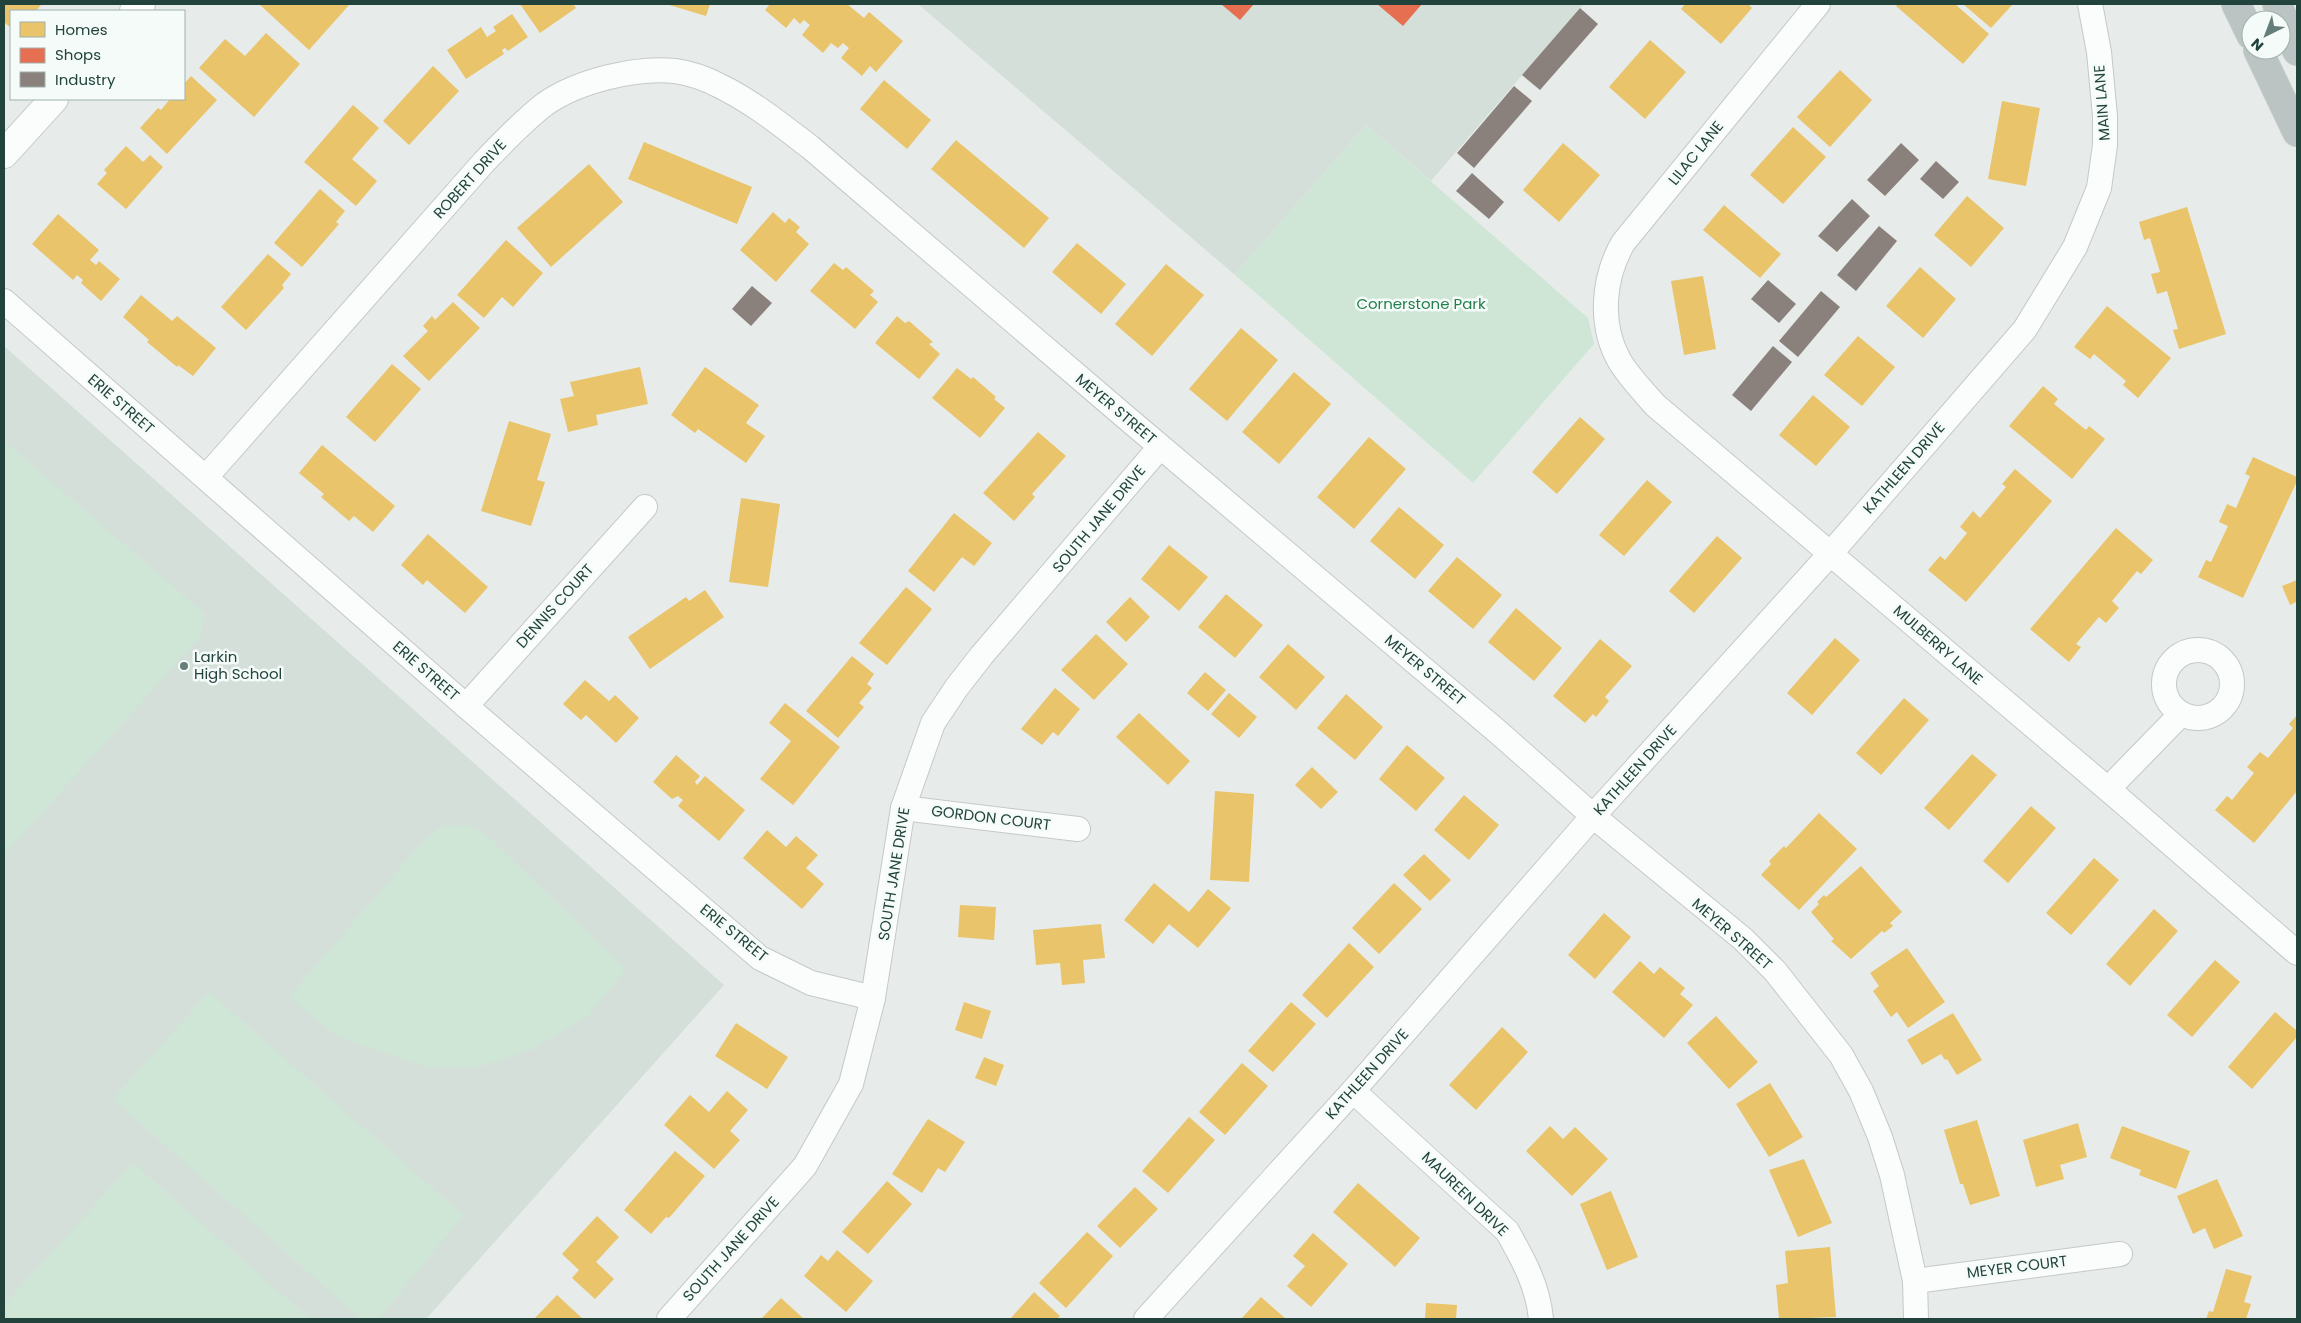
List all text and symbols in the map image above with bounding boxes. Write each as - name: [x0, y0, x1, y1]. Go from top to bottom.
- legend: [10, 10, 185, 100]
- north arrow: [2241, 10, 2291, 60]
- text: Homes: [55, 19, 108, 40]
- text: N: [2247, 34, 2268, 56]
- text: Shops: [55, 44, 101, 65]
- street label: MAIN LANE: [2088, 64, 2115, 142]
- text: Industry: [55, 69, 116, 90]
- street label: LILAC LANE: [1663, 116, 1728, 189]
- street label: ROBERT DRIVE: [428, 134, 511, 223]
- park label: Cornerstone Park: [1356, 293, 1486, 314]
- street label: ERIE STREET: [84, 369, 159, 438]
- street label: MEYER STREET: [1071, 369, 1161, 449]
- street label: KATHLEEN DRIVE: [1858, 417, 1949, 518]
- street label: SOUTH JANE DRIVE: [1047, 460, 1150, 577]
- street label: DENNIS COURT: [511, 559, 598, 652]
- street label: MULBERRY LANE: [1889, 600, 1988, 689]
- street label: MEYER STREET: [1380, 630, 1470, 710]
- street label: ERIE STREET: [389, 636, 464, 705]
- place label: Larkin High School: [194, 646, 282, 684]
- marker: Larkin High School: [178, 660, 190, 672]
- street label: KATHLEEN DRIVE: [1588, 720, 1681, 820]
- street label: GORDON COURT: [930, 800, 1052, 835]
- street label: SOUTH JANE DRIVE: [873, 806, 914, 942]
- street label: MEYER STREET: [1688, 893, 1777, 974]
- street label: ERIE STREET: [696, 899, 773, 966]
- street label: KATHLEEN DRIVE: [1320, 1024, 1413, 1124]
- street label: MAUREEN DRIVE: [1417, 1147, 1513, 1241]
- street label: SOUTH JANE DRIVE: [678, 1192, 784, 1306]
- street label: MEYER COURT: [1966, 1250, 2068, 1283]

